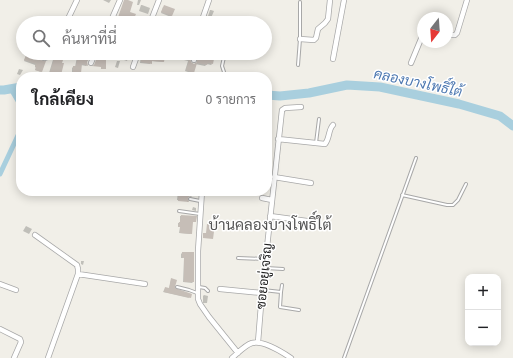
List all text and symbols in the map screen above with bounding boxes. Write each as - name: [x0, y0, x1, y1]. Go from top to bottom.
- north arrow: [417, 12, 453, 48]
- search box: [16, 16, 272, 60]
- icon: search: [30, 27, 52, 49]
- text: ค้นหาที่นี่: [62, 30, 117, 48]
- water label: คลองบางโพธิ์ใต้: [372, 61, 468, 101]
- text: ใกล้เคียง: [32, 89, 94, 110]
- text: 0 รายการ: [205, 92, 256, 107]
- district label: บ้านคลองบางโพธิ์ใต้: [208, 210, 332, 234]
- street label: ซอยอยู่เจริญ: [252, 242, 277, 310]
- map controls: [465, 274, 501, 346]
- button: +: [465, 274, 501, 310]
- button: −: [465, 310, 501, 346]

